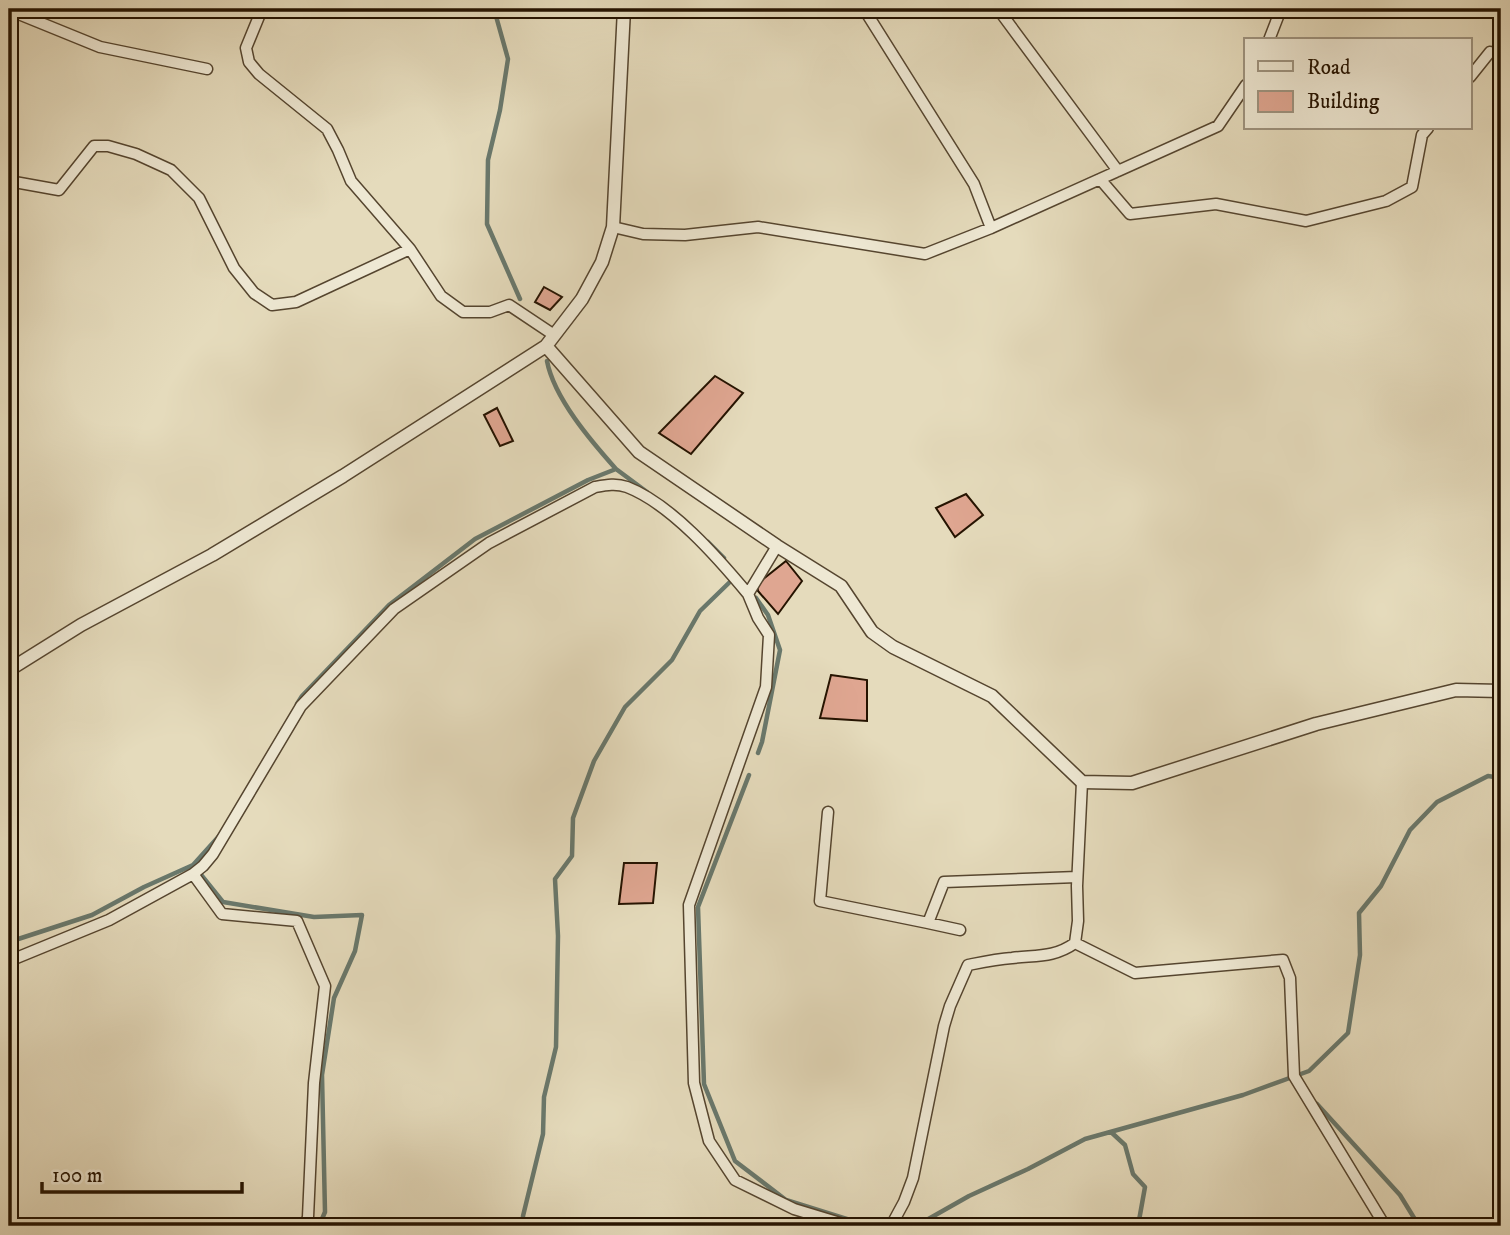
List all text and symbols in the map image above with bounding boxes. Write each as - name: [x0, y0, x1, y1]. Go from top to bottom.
- legend: [1244, 38, 1472, 130]
- text: Road: [1307, 55, 1351, 81]
- text: Building: [1307, 89, 1380, 115]
- scale bar: [42, 1151, 242, 1195]
- text: 100 m: [52, 1163, 103, 1189]

